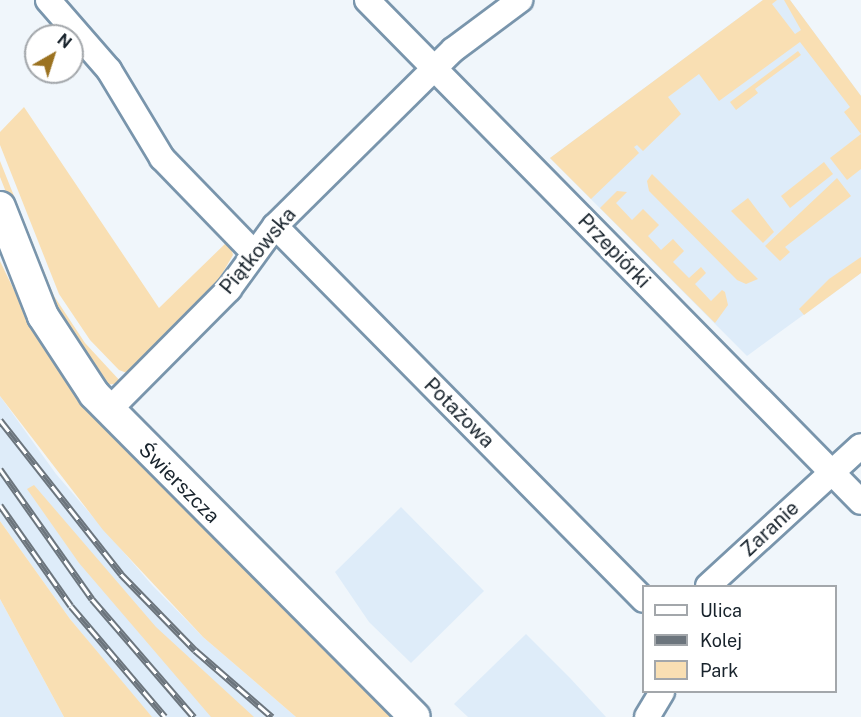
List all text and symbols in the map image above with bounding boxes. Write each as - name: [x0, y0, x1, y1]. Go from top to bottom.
- north arrow: [24, 24, 84, 84]
- text: N: [54, 30, 75, 52]
- street label: Piątkowska: [215, 203, 301, 299]
- street label: Przepiórki: [573, 209, 655, 293]
- street label: Potażowa: [419, 373, 499, 453]
- street label: Świerszcza: [134, 438, 224, 528]
- street label: Zaranie: [736, 496, 804, 562]
- legend: [642, 585, 837, 693]
- text: Ulica: [700, 600, 742, 621]
- text: Kolej: [700, 630, 742, 651]
- text: Park: [700, 660, 738, 681]

